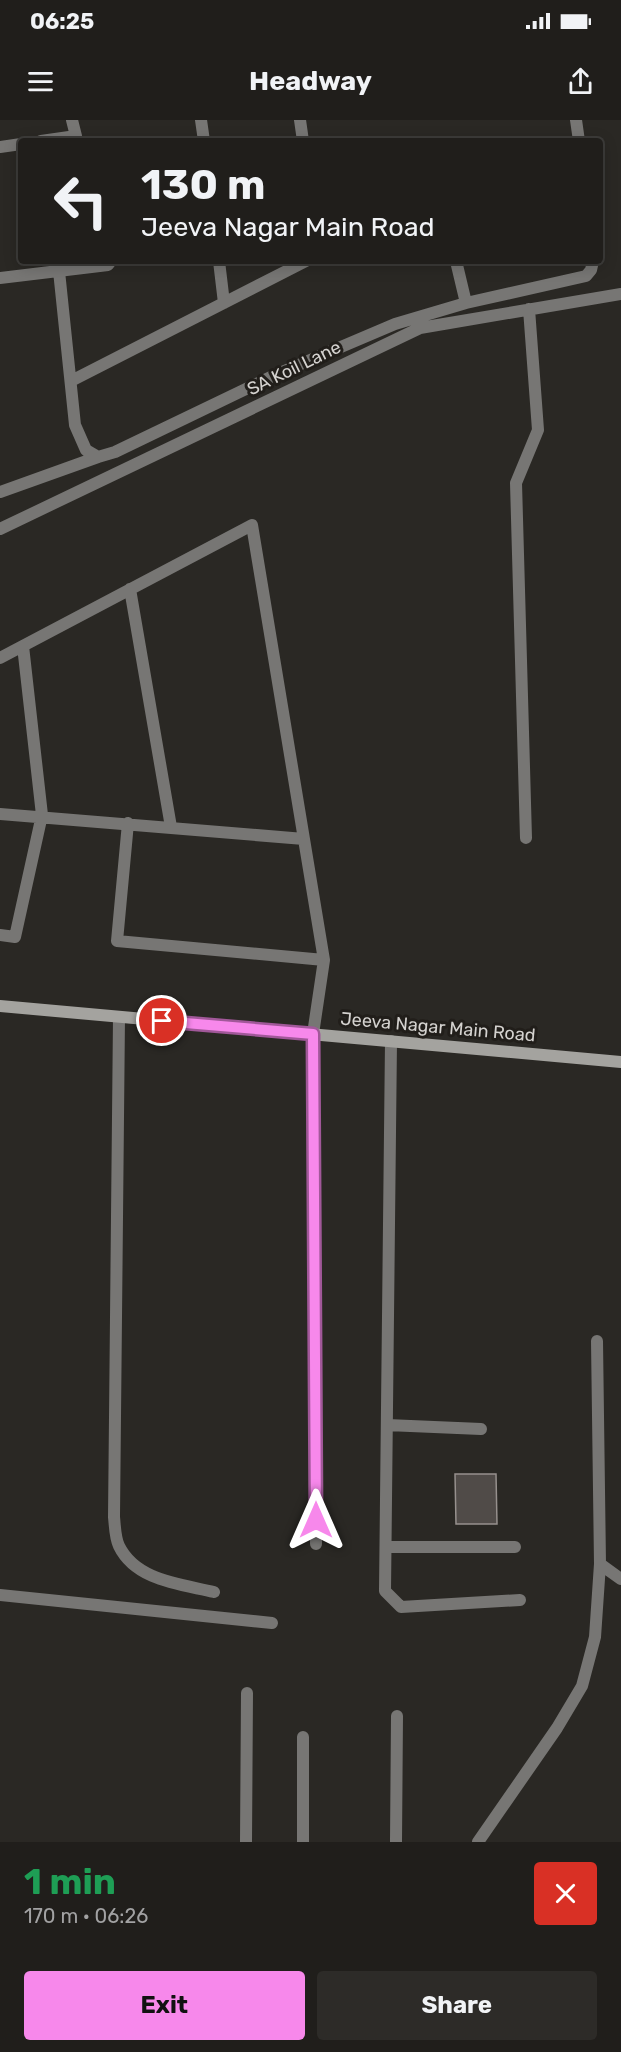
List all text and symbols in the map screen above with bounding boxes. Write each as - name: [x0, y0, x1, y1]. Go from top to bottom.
- text: 06:25: [30, 8, 94, 35]
- icon: menu: [24, 65, 57, 98]
- text: Headway: [249, 65, 372, 97]
- icon: share: [564, 65, 597, 98]
- text: 130 m: [141, 160, 266, 210]
- icon: left: [42, 162, 120, 240]
- text: Jeeva Nagar Main Road: [141, 211, 435, 243]
- street label: SA Koil Lane: [243, 336, 345, 400]
- pin: [136, 995, 187, 1046]
- icon: arrive: [145, 1004, 178, 1037]
- street label: Jeeva Nagar Main Road: [340, 1008, 536, 1046]
- position arrow: [284, 1488, 348, 1552]
- text: 1 min: [24, 1860, 116, 1903]
- button: close: [534, 1862, 597, 1925]
- text: 170 m · 06:26: [24, 1904, 148, 1928]
- button: Exit: [24, 1971, 305, 2040]
- button: Share: [317, 1971, 597, 2040]

